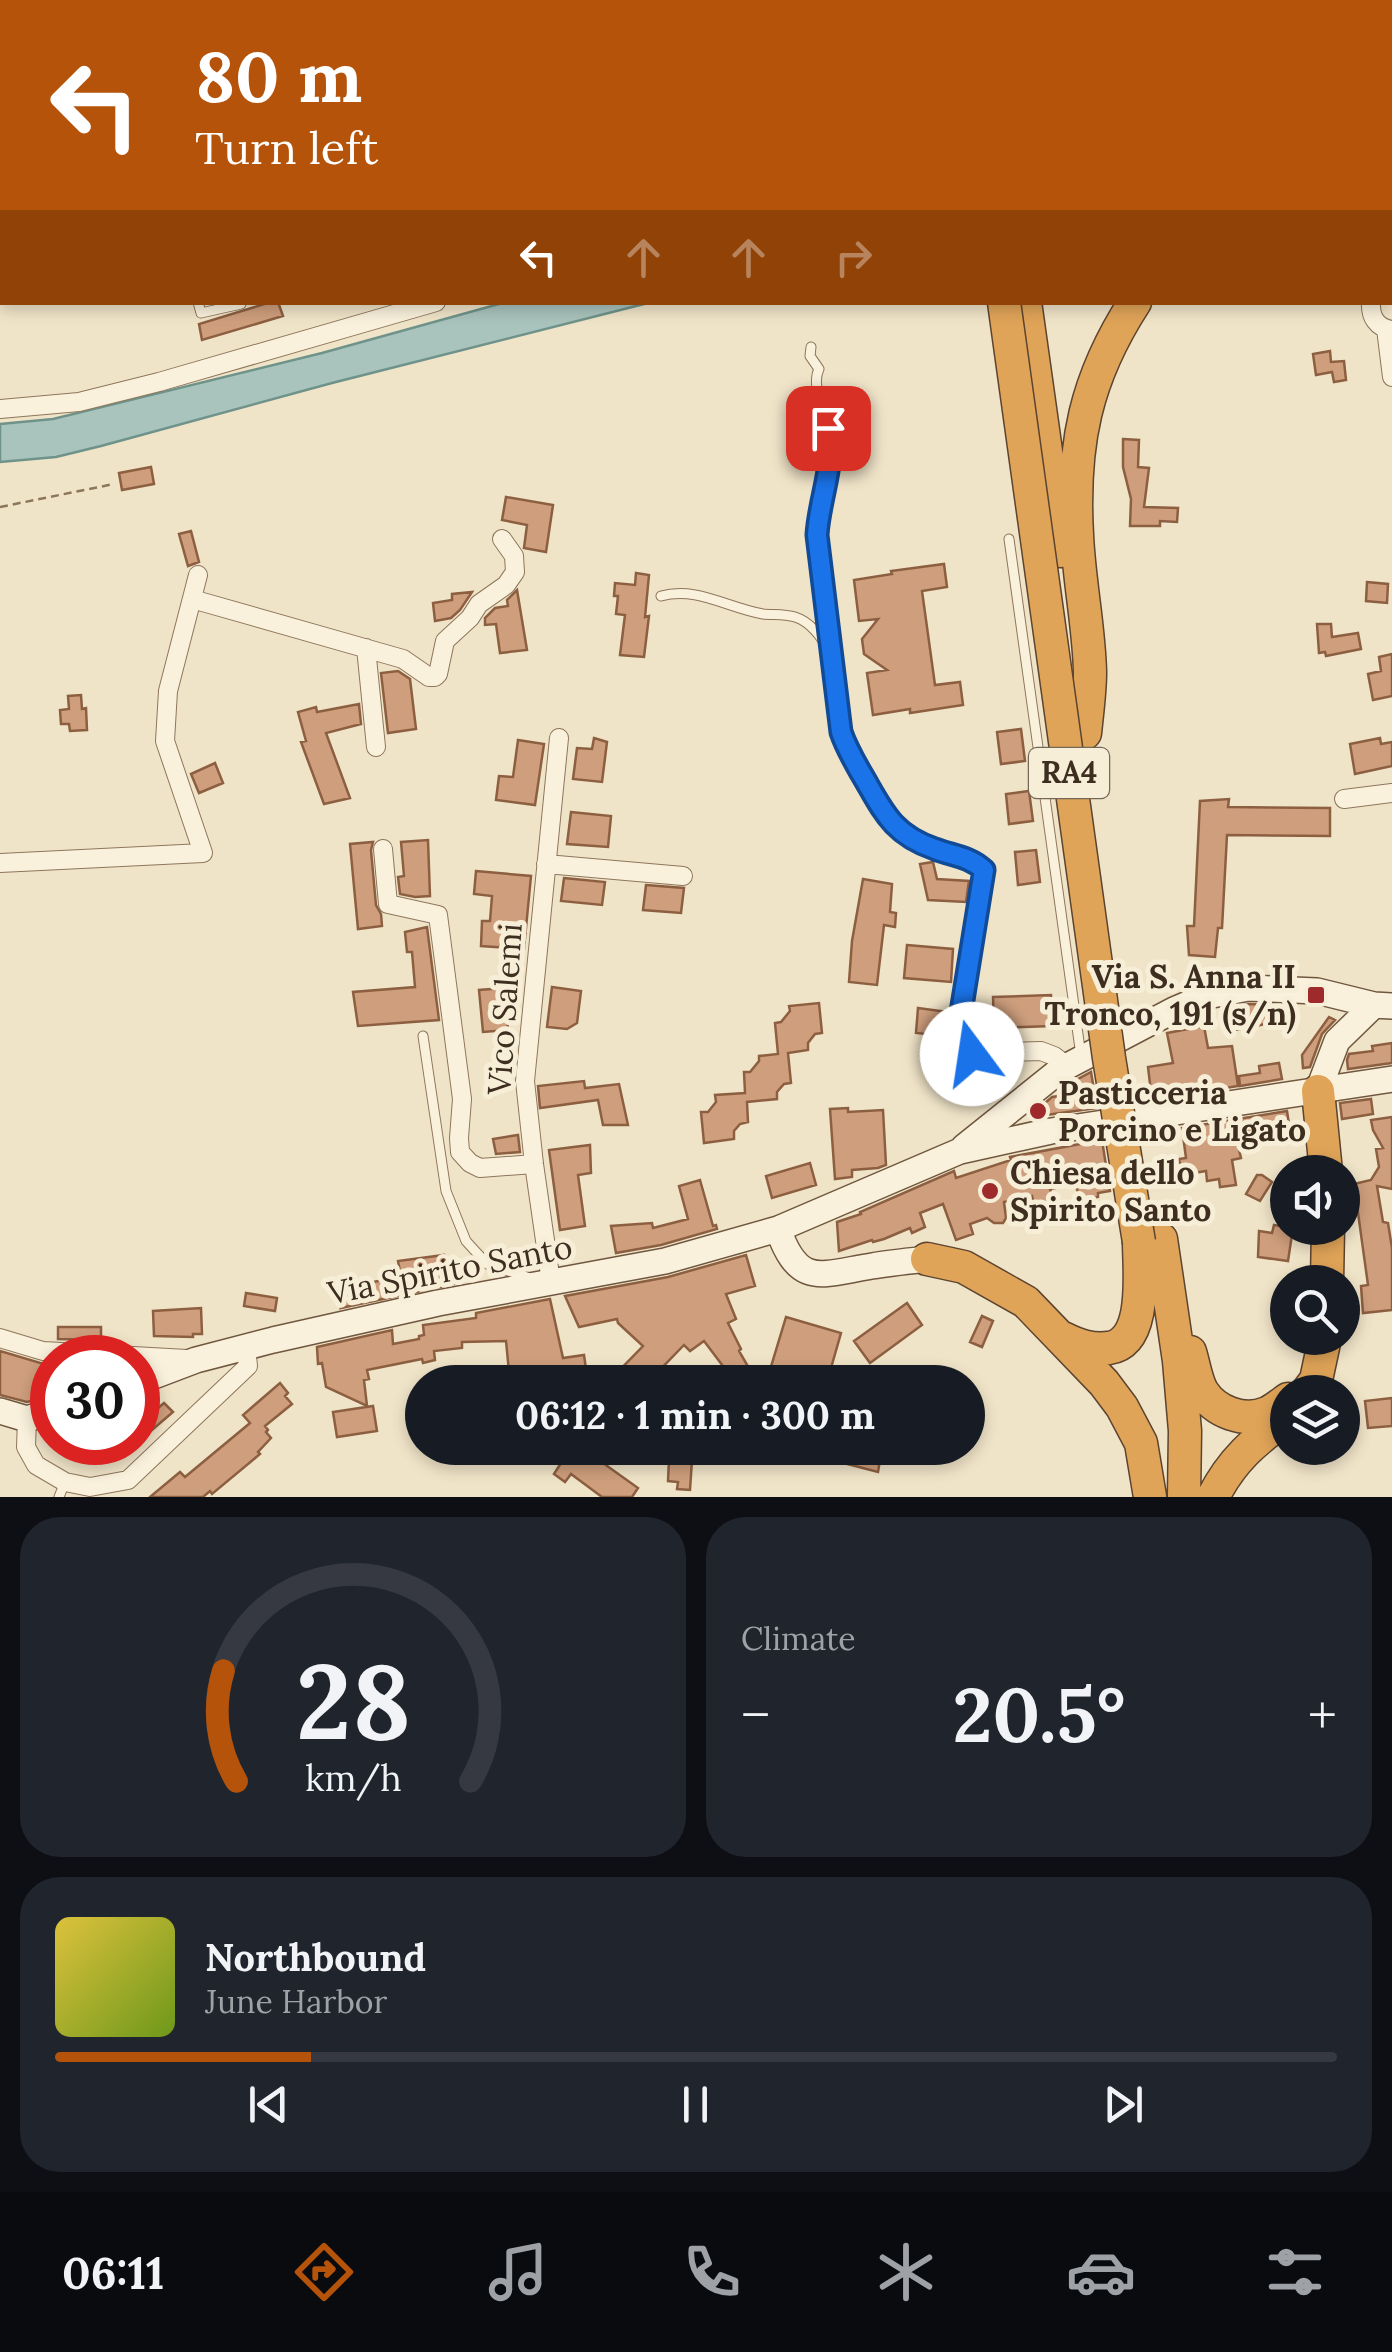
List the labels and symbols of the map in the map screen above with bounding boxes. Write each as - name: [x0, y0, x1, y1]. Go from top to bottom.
- pin: [786, 386, 871, 471]
- road number: RA4: [1029, 748, 1109, 798]
- street label: Vico Salemi: [478, 922, 531, 1097]
- place label: Via S. Anna II Tronco, 191 (s/n): [1044, 956, 1296, 1034]
- marker: Via S. Anna II Tronco, 191 (s/n): [1305, 984, 1327, 1006]
- position arrow: [920, 1002, 1024, 1106]
- place label: Pasticceria Porcino e Ligato: [1058, 1072, 1306, 1150]
- marker: Pasticceria Porcino e Ligato: [1027, 1100, 1049, 1122]
- place label: Chiesa dello Spirito Santo: [1010, 1152, 1211, 1230]
- marker: Chiesa dello Spirito Santo: [979, 1180, 1001, 1202]
- street label: Via Spirito Santo: [323, 1226, 576, 1314]
- speed limit sign: 30: [30, 1335, 160, 1465]

